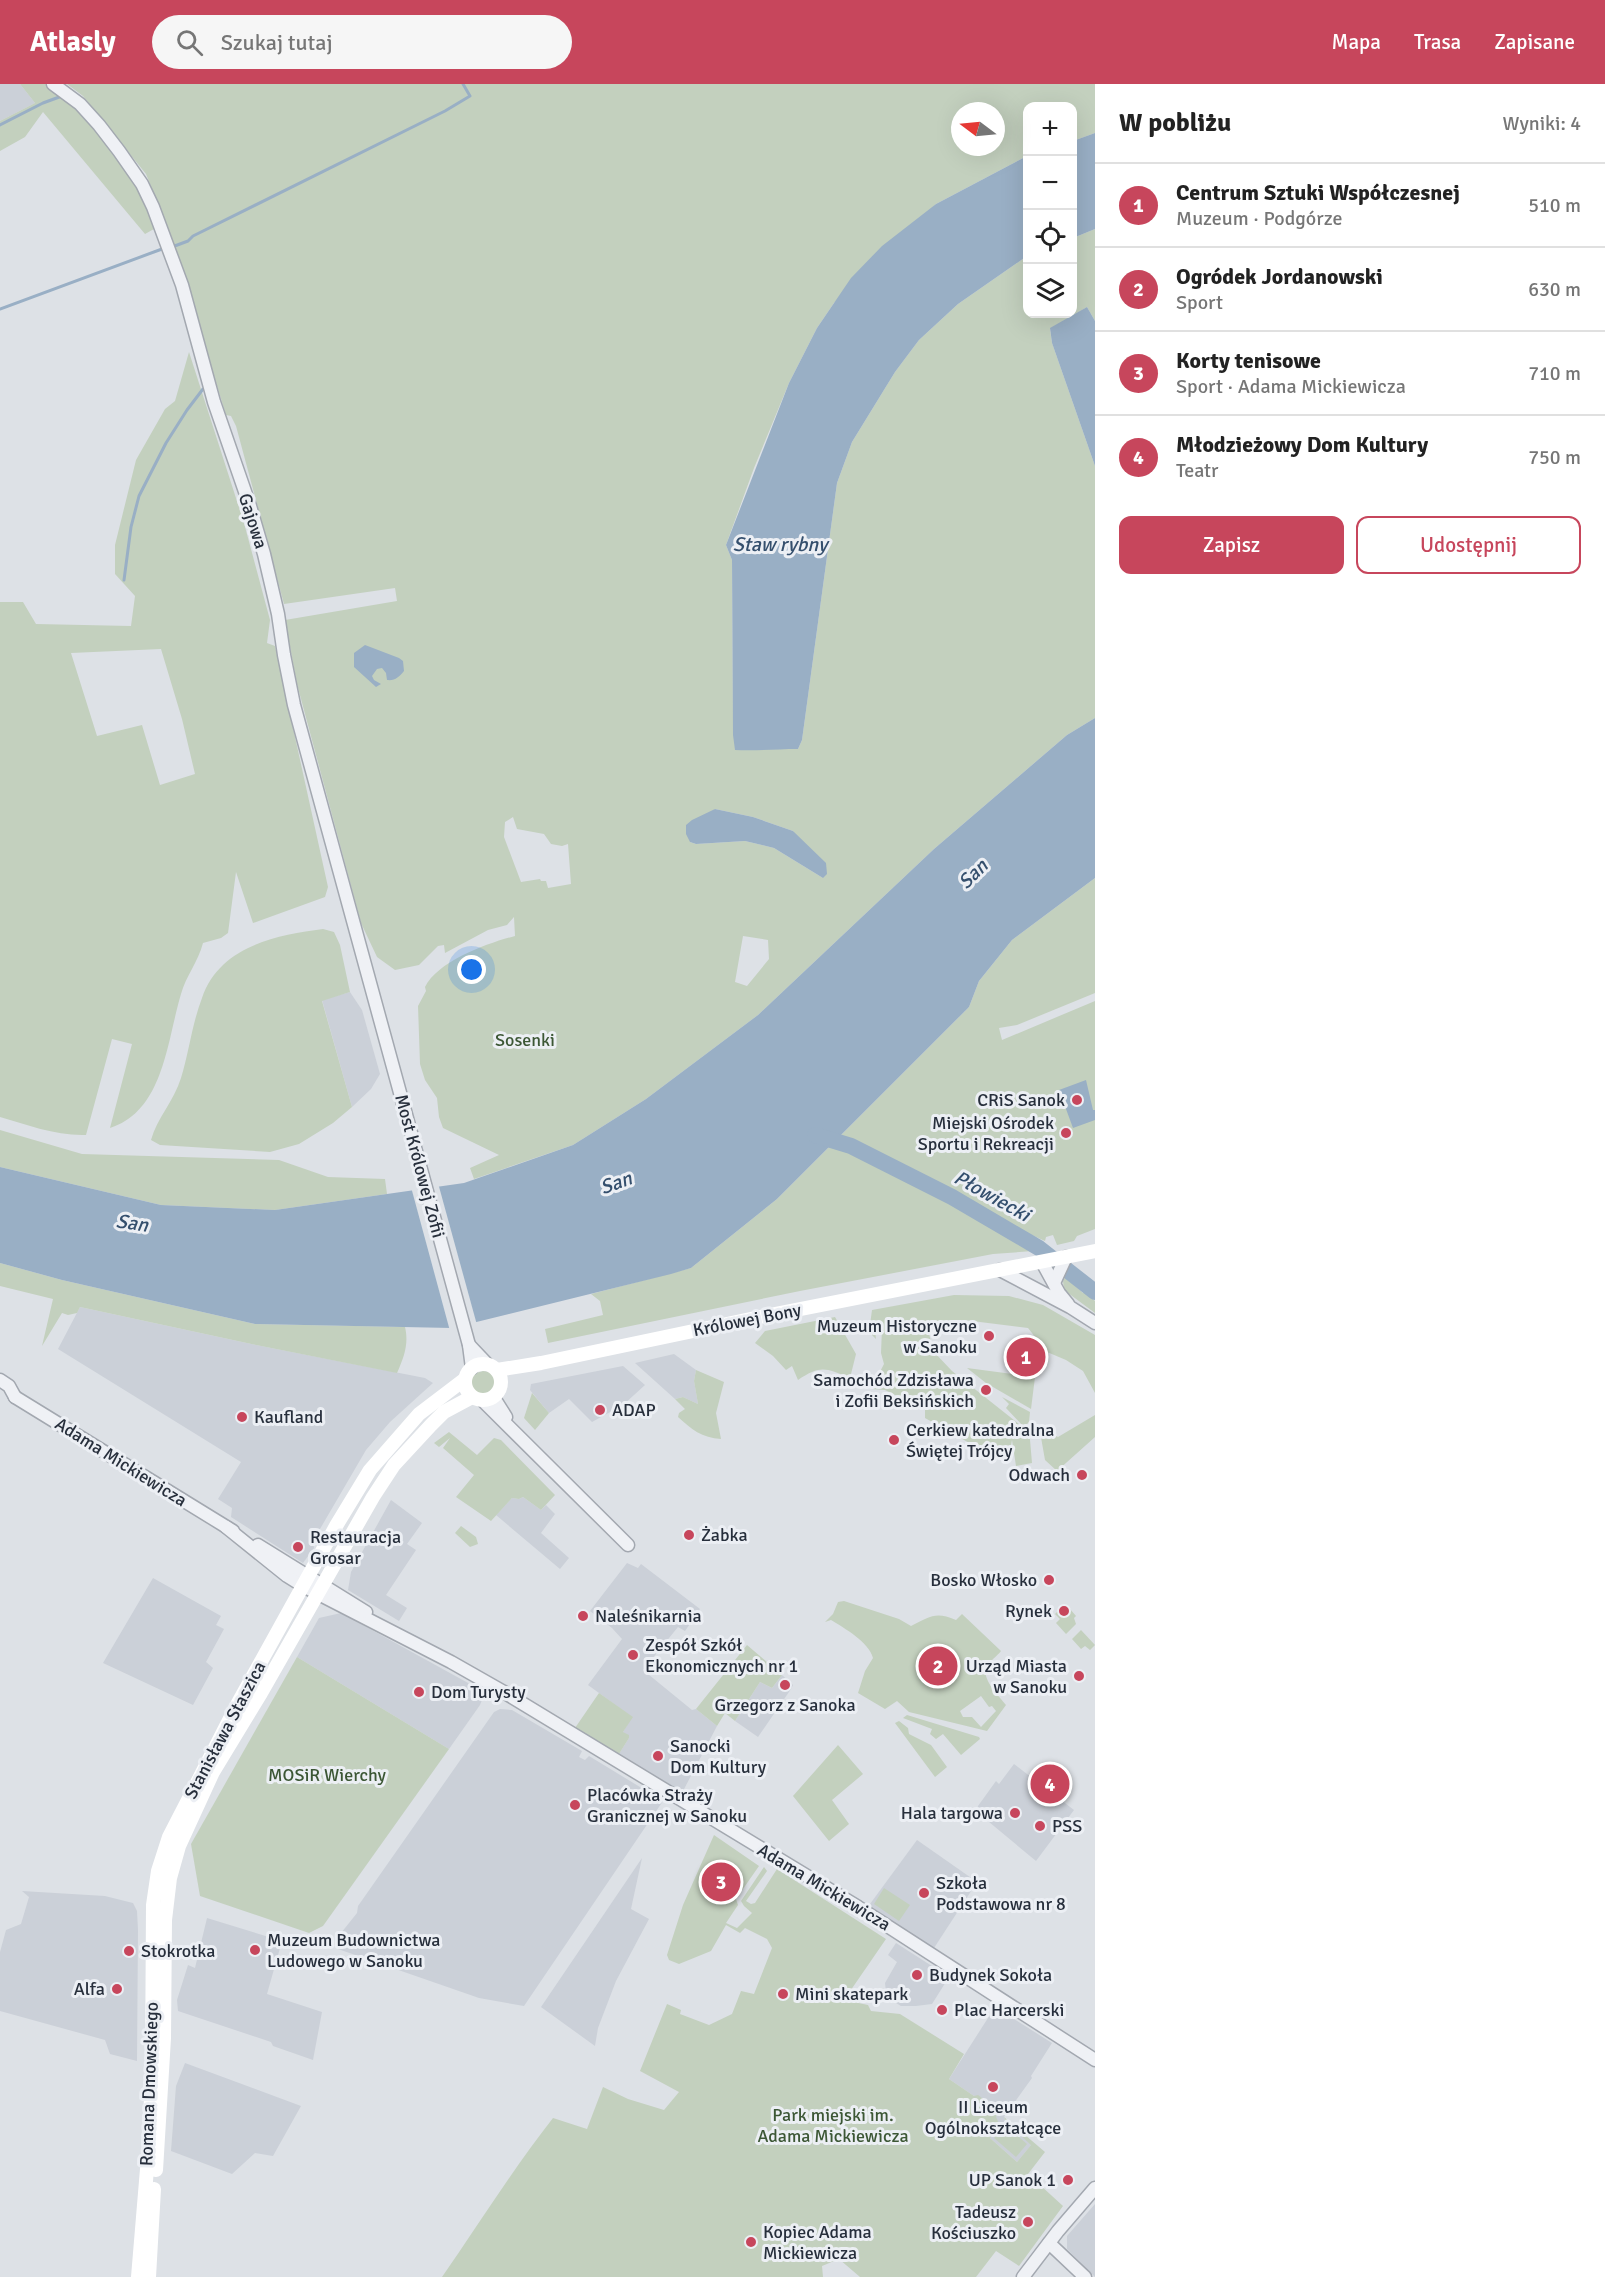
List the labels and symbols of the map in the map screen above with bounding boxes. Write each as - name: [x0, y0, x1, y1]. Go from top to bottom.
- north arrow: [951, 102, 1005, 156]
- street label: Gajowa: [234, 491, 272, 551]
- water label: Staw rybny: [733, 532, 830, 557]
- water label: San: [953, 853, 994, 894]
- your location: [457, 955, 486, 984]
- park label: Sosenki: [495, 1029, 555, 1051]
- place label: CRiS Sanok: [977, 1089, 1065, 1111]
- street label: Most Królowej Zofii: [390, 1092, 450, 1240]
- marker: CRiS Sanok: [1070, 1093, 1084, 1107]
- place label: Miejski Ośrodek Sportu i Rekreacji: [918, 1112, 1054, 1155]
- marker: Miejski Ośrodek Sportu i Rekreacji: [1059, 1126, 1073, 1140]
- water label: San: [597, 1165, 636, 1200]
- water label: Płowiecki: [950, 1165, 1036, 1228]
- water label: San: [114, 1208, 151, 1238]
- street label: Królowej Bony: [691, 1299, 803, 1341]
- place label: Muzeum Historyczne w Sanoku: [817, 1315, 977, 1358]
- marker: Muzeum Historyczne w Sanoku: [982, 1329, 996, 1343]
- pin: 1: [1006, 1334, 1046, 1380]
- place label: Samochód Zdzisława i Zofii Beksińskich: [813, 1369, 974, 1412]
- marker: Samochód Zdzisława i Zofii Beksińskich: [979, 1383, 993, 1397]
- place label: ADAP: [612, 1399, 656, 1421]
- marker: ADAP: [593, 1403, 607, 1417]
- place label: Kaufland: [254, 1406, 323, 1428]
- marker: Kaufland: [235, 1410, 249, 1424]
- street label: Adama Mickiewicza: [51, 1413, 191, 1511]
- place label: Cerkiew katedralna Świętej Trójcy: [906, 1419, 1054, 1462]
- marker: Cerkiew katedralna Świętej Trójcy: [887, 1433, 901, 1447]
- place label: Odwach: [1008, 1464, 1070, 1486]
- marker: Odwach: [1075, 1468, 1089, 1482]
- place label: Żabka: [701, 1524, 748, 1546]
- place label: Restauracja Grosar: [310, 1526, 401, 1569]
- marker: Żabka: [682, 1528, 696, 1542]
- marker: Restauracja Grosar: [291, 1540, 305, 1554]
- place label: Bosko Włosko: [930, 1569, 1037, 1591]
- marker: Bosko Włosko: [1042, 1573, 1056, 1587]
- place label: Rynek: [1005, 1600, 1052, 1622]
- marker: Rynek: [1057, 1604, 1071, 1618]
- place label: Naleśnikarnia: [595, 1605, 702, 1627]
- marker: Naleśnikarnia: [576, 1609, 590, 1623]
- place label: Zespół Szkół Ekonomicznych nr 1: [645, 1634, 798, 1677]
- pin: 2: [918, 1644, 958, 1688]
- marker: Zespół Szkół Ekonomicznych nr 1: [626, 1648, 640, 1662]
- place label: Urząd Miasta w Sanoku: [966, 1655, 1067, 1698]
- street label: Stanisława Staszica: [179, 1657, 271, 1803]
- marker: Urząd Miasta w Sanoku: [1072, 1669, 1086, 1683]
- marker: Grzegorz z Sanoka: [778, 1678, 792, 1692]
- place label: Dom Turysty: [431, 1681, 526, 1703]
- marker: Dom Turysty: [412, 1685, 426, 1699]
- place label: Grzegorz z Sanoka: [714, 1694, 856, 1716]
- place label: Sanocki Dom Kultury: [670, 1735, 767, 1778]
- marker: Sanocki Dom Kultury: [651, 1749, 665, 1763]
- pin: 4: [1030, 1762, 1070, 1806]
- park label: MOSiR Wierchy: [268, 1764, 387, 1786]
- place label: Placówka Straży Granicznej w Sanoku: [587, 1784, 747, 1827]
- marker: Placówka Straży Granicznej w Sanoku: [568, 1798, 582, 1812]
- place label: Hala targowa: [901, 1802, 1003, 1824]
- marker: Hala targowa: [1008, 1806, 1022, 1820]
- place label: PSS: [1052, 1815, 1082, 1837]
- marker: PSS: [1033, 1819, 1047, 1833]
- street label: Adama Mickiewicza: [754, 1839, 894, 1935]
- pin: 3: [702, 1860, 740, 1904]
- place label: Szkoła Podstawowa nr 8: [936, 1872, 1066, 1915]
- marker: Szkoła Podstawowa nr 8: [917, 1886, 931, 1900]
- place label: Muzeum Budownictwa Ludowego w Sanoku: [267, 1929, 440, 1972]
- place label: Stokrotka: [141, 1940, 215, 1962]
- marker: Muzeum Budownictwa Ludowego w Sanoku: [248, 1943, 262, 1957]
- marker: Stokrotka: [122, 1944, 136, 1958]
- place label: Budynek Sokoła: [929, 1964, 1052, 1986]
- marker: Budynek Sokoła: [910, 1968, 924, 1982]
- place label: Alfa: [74, 1978, 105, 2000]
- marker: Alfa: [110, 1982, 124, 1996]
- place label: Mini skatepark: [795, 1983, 908, 2005]
- marker: Mini skatepark: [776, 1987, 790, 2001]
- place label: Plac Harcerski: [954, 1999, 1064, 2021]
- street label: Romana Dmowskiego: [135, 2002, 163, 2166]
- marker: Plac Harcerski: [935, 2003, 949, 2017]
- marker: II Liceum Ogólnokształcące: [986, 2080, 1000, 2094]
- place label: II Liceum Ogólnokształcące: [925, 2096, 1061, 2139]
- park label: Park miejski im. Adama Mickiewicza: [757, 2104, 909, 2147]
- place label: UP Sanok 1: [969, 2169, 1056, 2191]
- marker: UP Sanok 1: [1061, 2173, 1075, 2187]
- place label: Tadeusz Kościuszko: [931, 2201, 1016, 2244]
- marker: Tadeusz Kościuszko: [1021, 2215, 1035, 2229]
- place label: Kopiec Adama Mickiewicza: [763, 2221, 872, 2264]
- marker: Kopiec Adama Mickiewicza: [744, 2235, 758, 2249]

